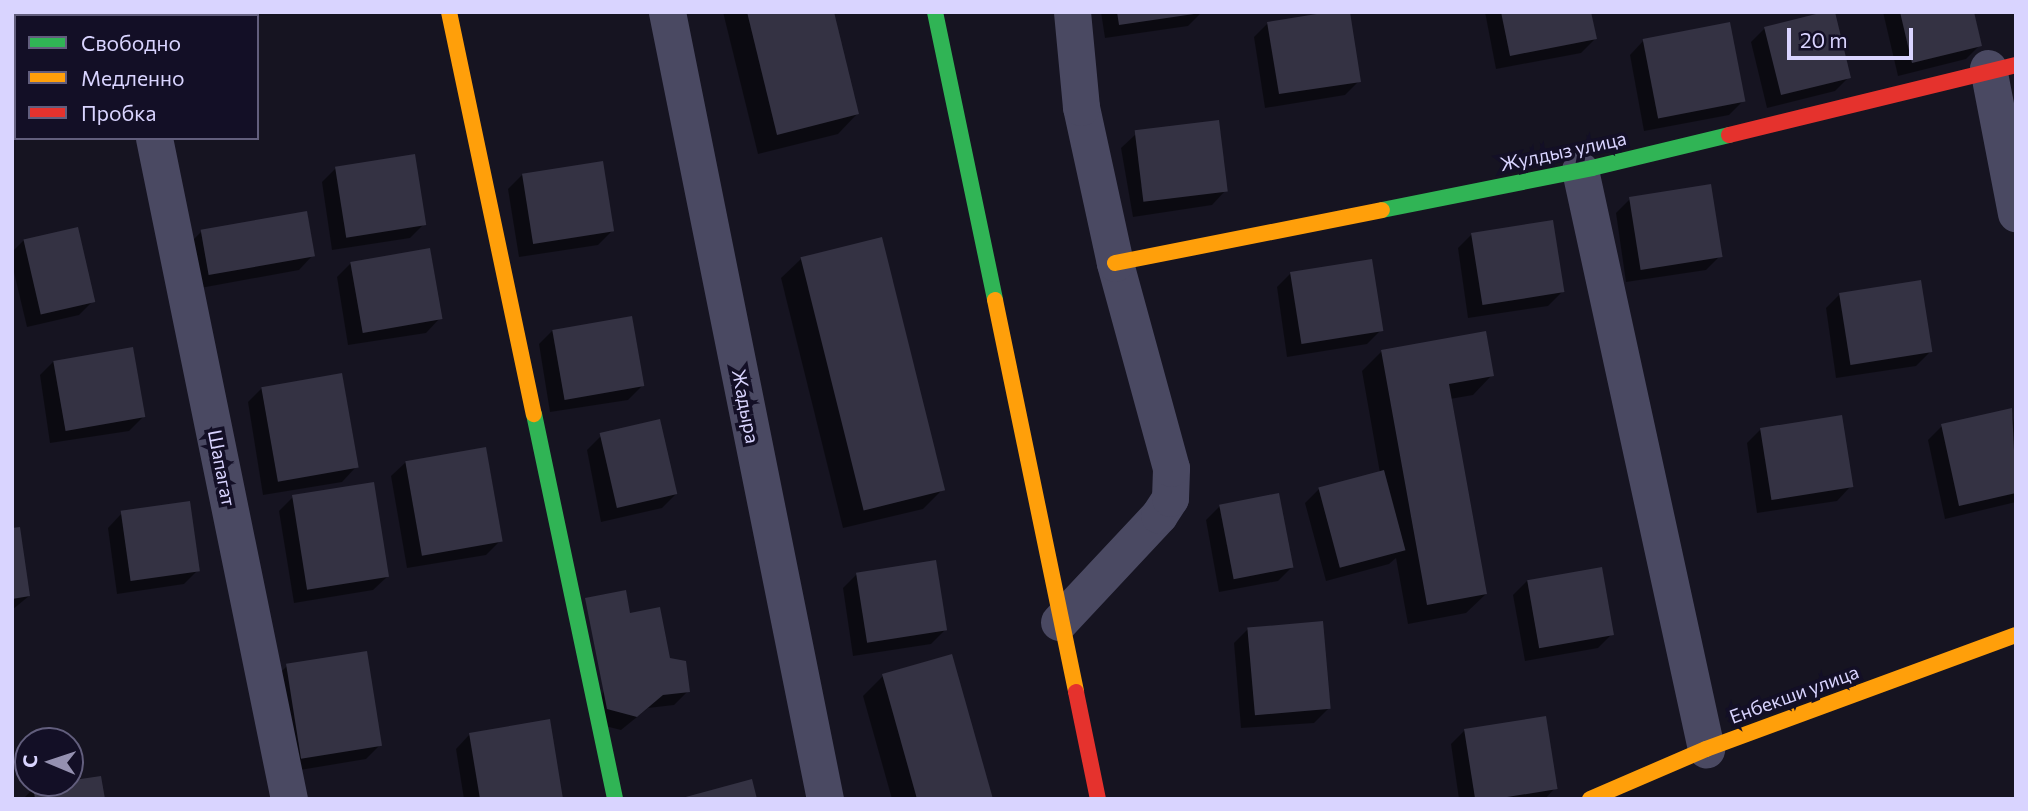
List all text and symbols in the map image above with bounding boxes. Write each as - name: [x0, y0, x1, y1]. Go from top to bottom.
- legend: [14, 14, 259, 140]
- scale bar: [1790, 14, 1916, 58]
- text: 20 m: [1800, 27, 1848, 52]
- text: Свободно: [81, 30, 181, 55]
- text: Медленно: [81, 65, 185, 90]
- text: Пробка: [81, 100, 156, 125]
- street label: Жулдыз улица: [1498, 126, 1628, 176]
- street label: Жадыра: [728, 367, 764, 445]
- street label: Шапагат: [203, 428, 241, 508]
- street label: Енбекши улица: [1726, 660, 1862, 728]
- north arrow: [14, 727, 84, 797]
- text: С: [18, 754, 41, 768]

